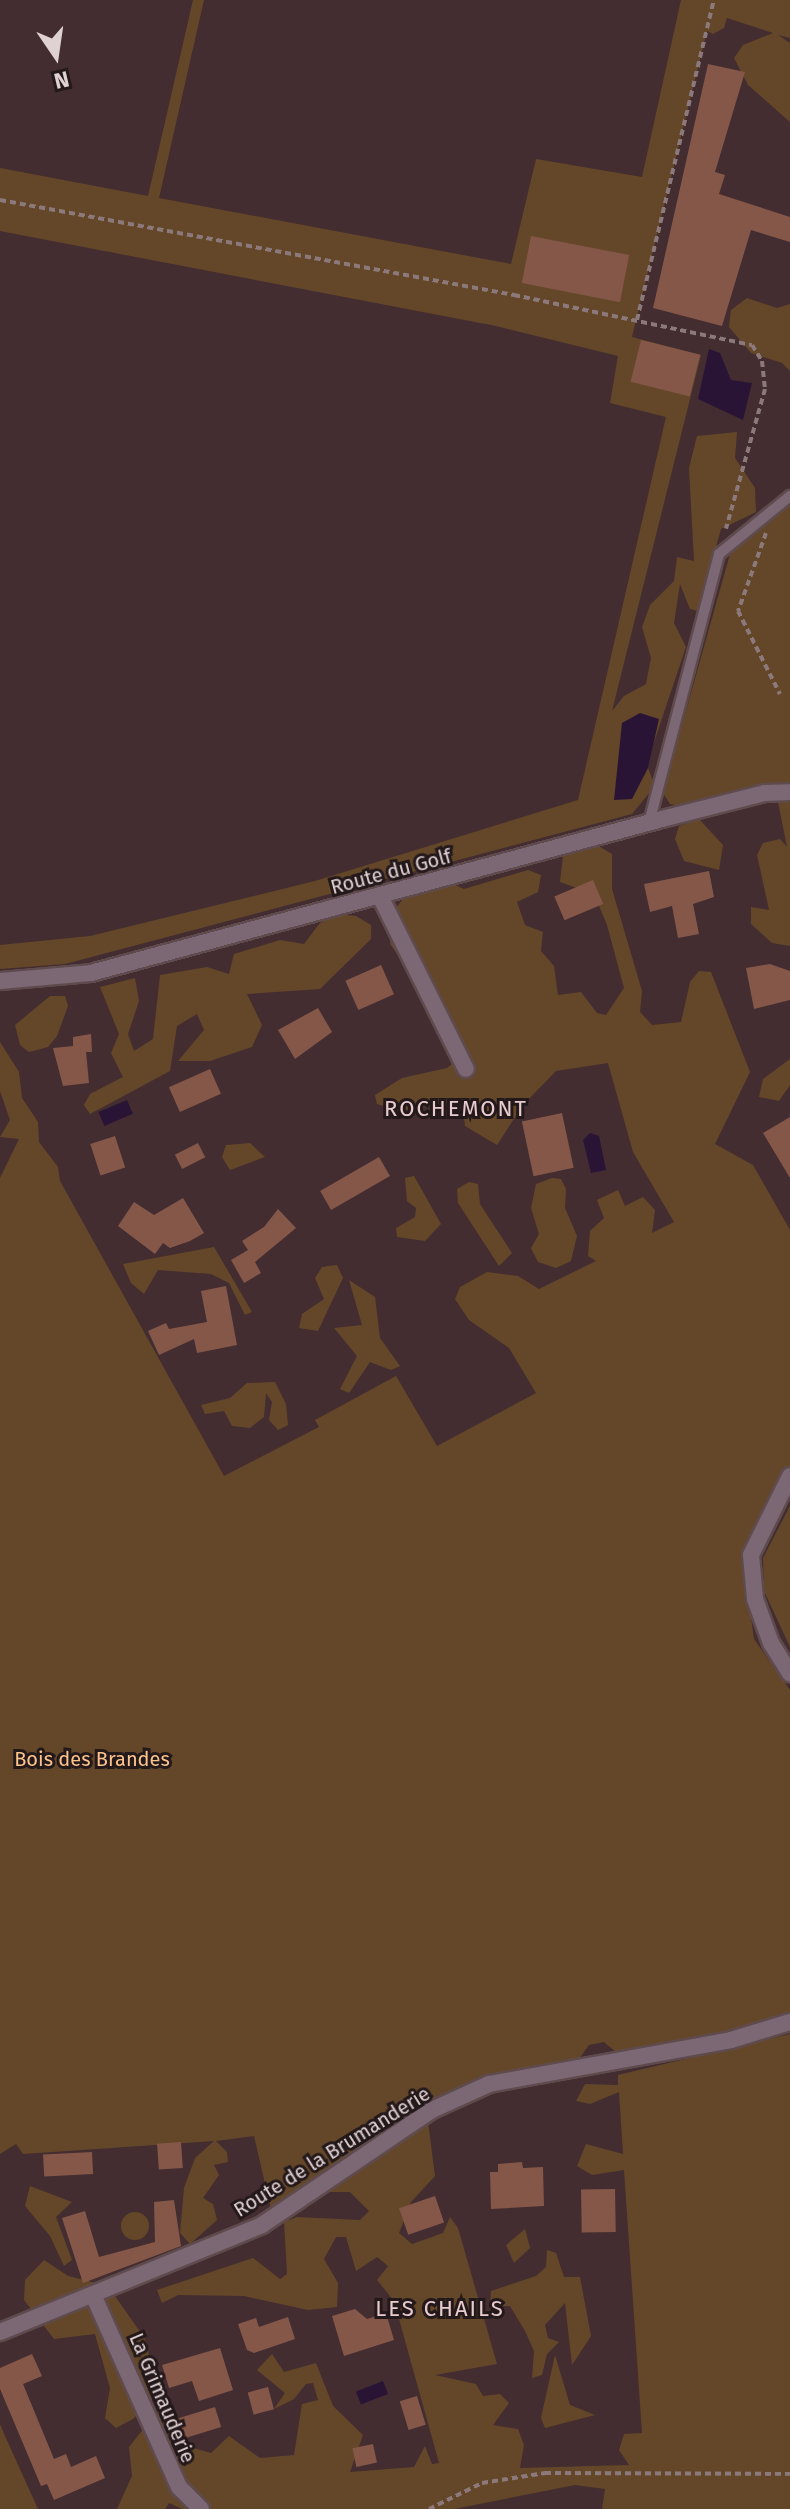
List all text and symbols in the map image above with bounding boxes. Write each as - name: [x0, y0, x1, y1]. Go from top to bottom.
- north arrow: [16, 16, 96, 96]
- text: N: [51, 65, 72, 95]
- street label: Route du Golf: [328, 844, 454, 900]
- district label: ROCHEMONT: [384, 1096, 528, 1122]
- park label: Bois des Brandes: [14, 1747, 170, 1771]
- street label: Route de la Brumanderie: [230, 2082, 434, 2222]
- district label: LES CHAILS: [375, 2296, 505, 2322]
- street label: La Grimauderie: [124, 2329, 200, 2467]

